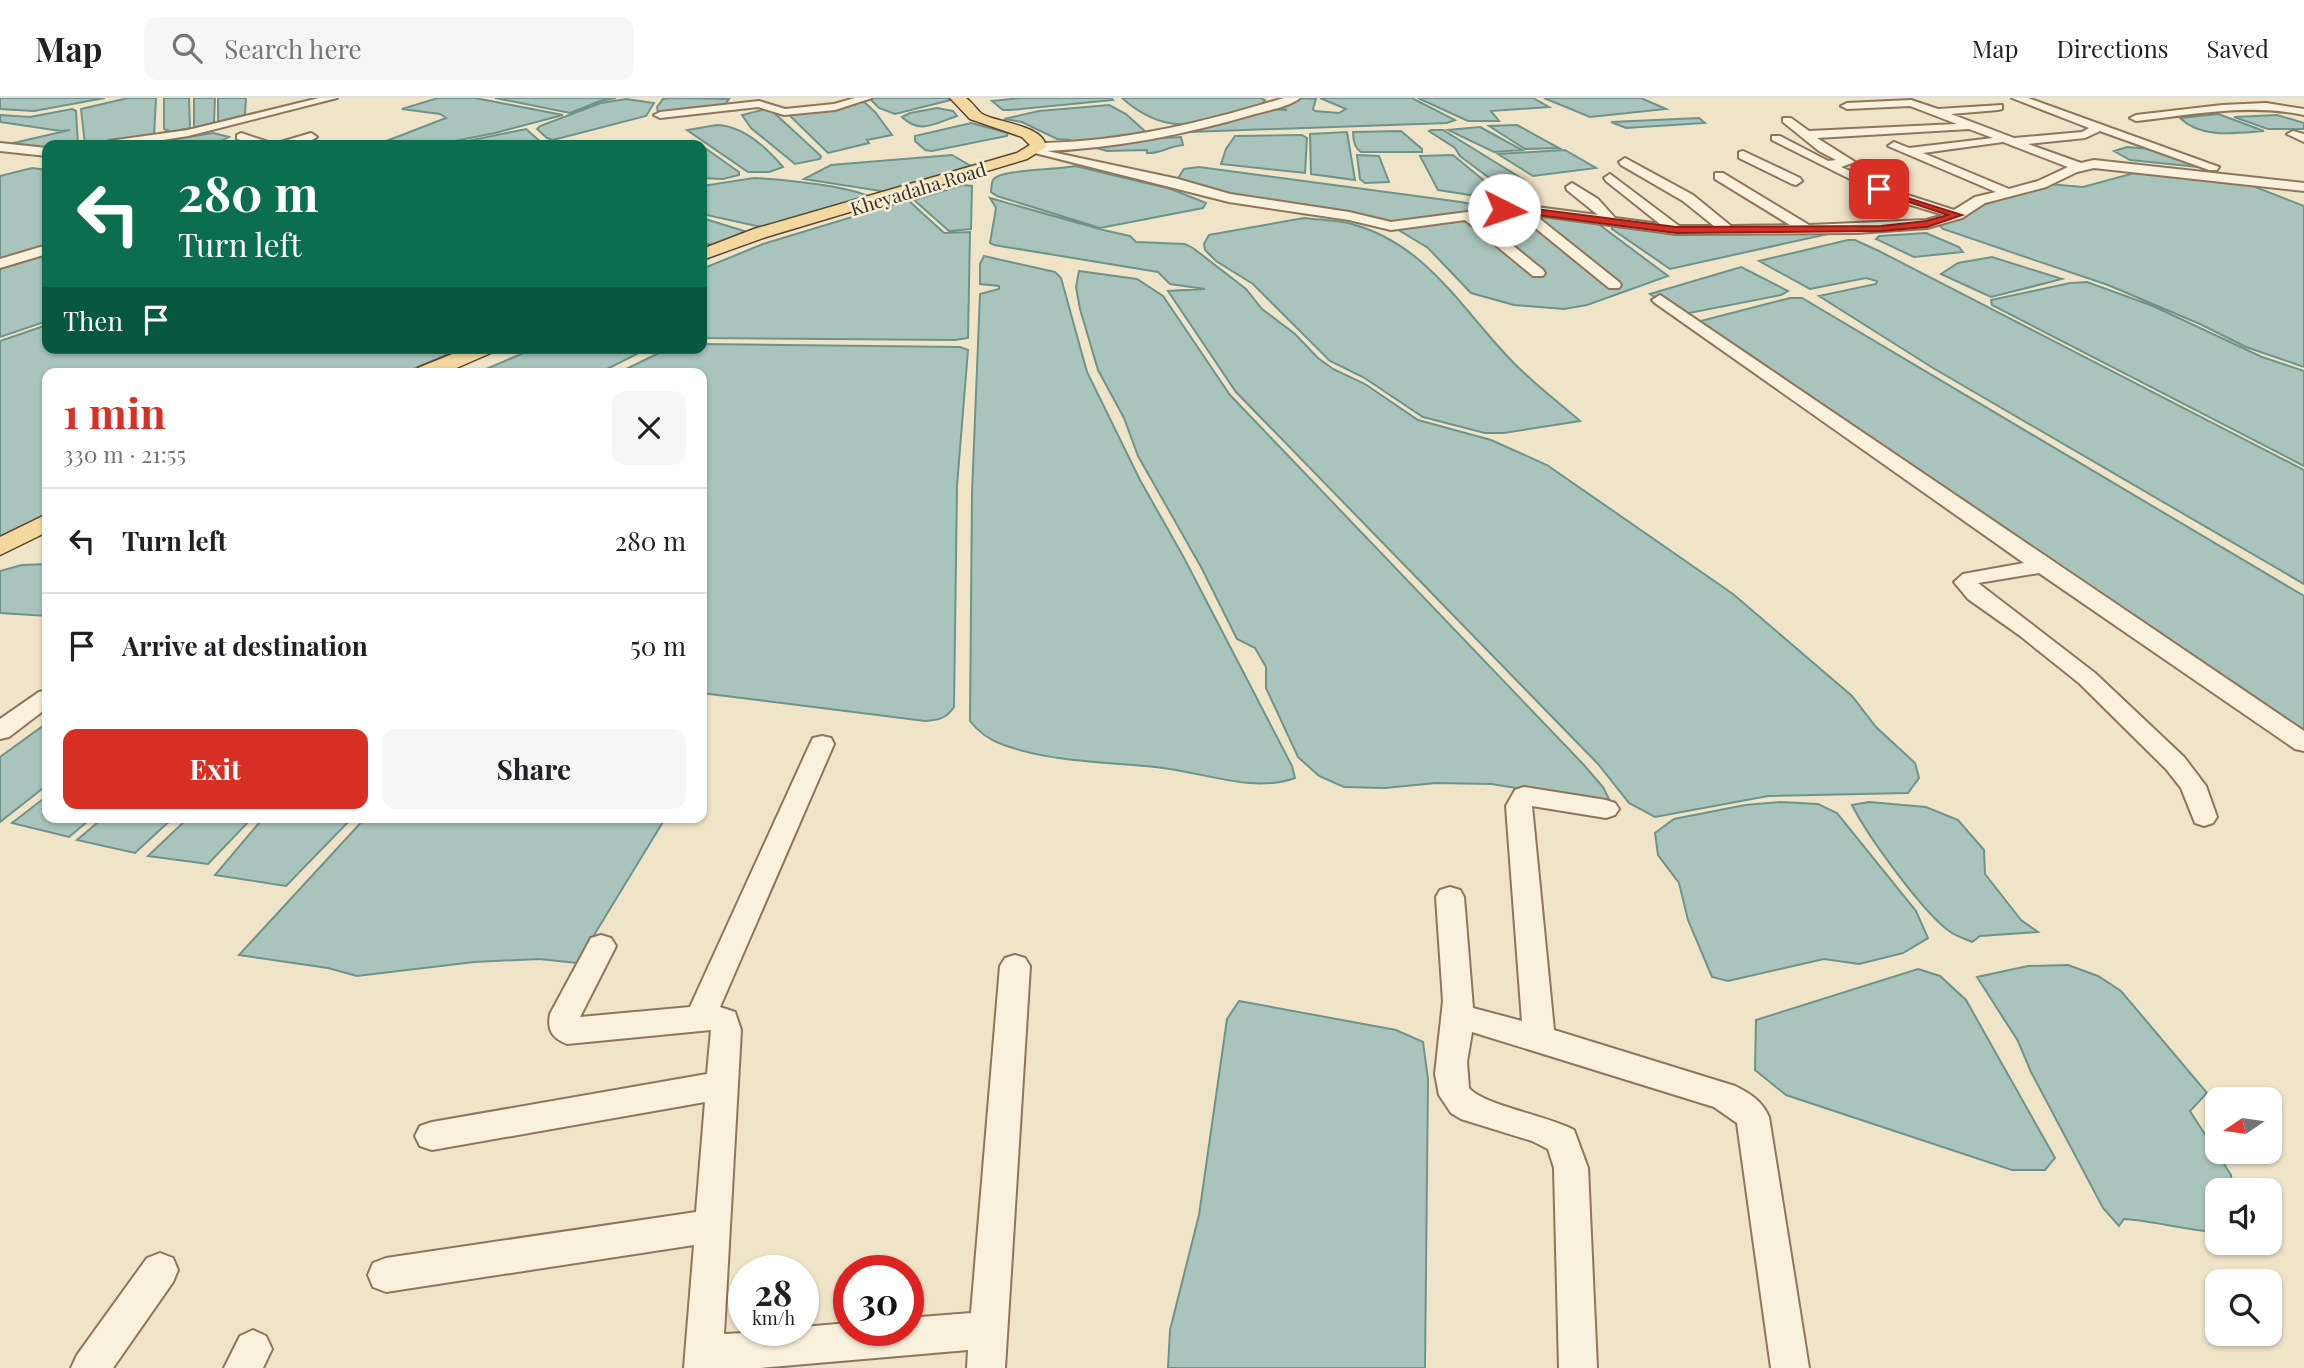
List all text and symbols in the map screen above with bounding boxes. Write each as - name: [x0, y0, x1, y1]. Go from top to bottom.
- search box: [144, 17, 634, 80]
- text: Map: [35, 26, 102, 70]
- icon: search: [168, 29, 206, 67]
- text: Search here: [224, 31, 362, 66]
- text: Map: [1972, 32, 2018, 64]
- text: Directions: [2056, 32, 2169, 64]
- text: Saved: [2207, 32, 2269, 64]
- street label: Kheyadaha Road: [847, 155, 989, 221]
- text: 280 m: [178, 159, 318, 224]
- pin: [1849, 159, 1909, 219]
- icon: left: [63, 168, 154, 259]
- icon: arrive: [1860, 170, 1898, 208]
- position arrow: [1467, 173, 1541, 247]
- text: Turn left: [178, 222, 302, 265]
- icon: arrive: [137, 301, 175, 339]
- text: Then: [63, 303, 123, 338]
- text: 1 min: [63, 384, 166, 440]
- button: close: [612, 391, 686, 465]
- text: 330 m · 21:55: [63, 438, 186, 469]
- icon: left: [63, 522, 101, 560]
- text: Turn left: [122, 523, 227, 558]
- text: 280 m: [615, 523, 686, 558]
- icon: arrive: [63, 627, 101, 665]
- text: Arrive at destination: [122, 628, 368, 663]
- text: 50 m: [630, 628, 686, 663]
- button: Exit: [63, 729, 368, 809]
- button: Share: [382, 729, 686, 809]
- north arrow: [2205, 1087, 2282, 1164]
- map controls: [2205, 1087, 2282, 1346]
- button: sound: [2205, 1178, 2282, 1255]
- speed limit sign: 30: [833, 1255, 924, 1346]
- text: 28: [755, 1268, 792, 1315]
- button: search: [2205, 1269, 2282, 1346]
- text: km/h: [752, 1306, 795, 1330]

